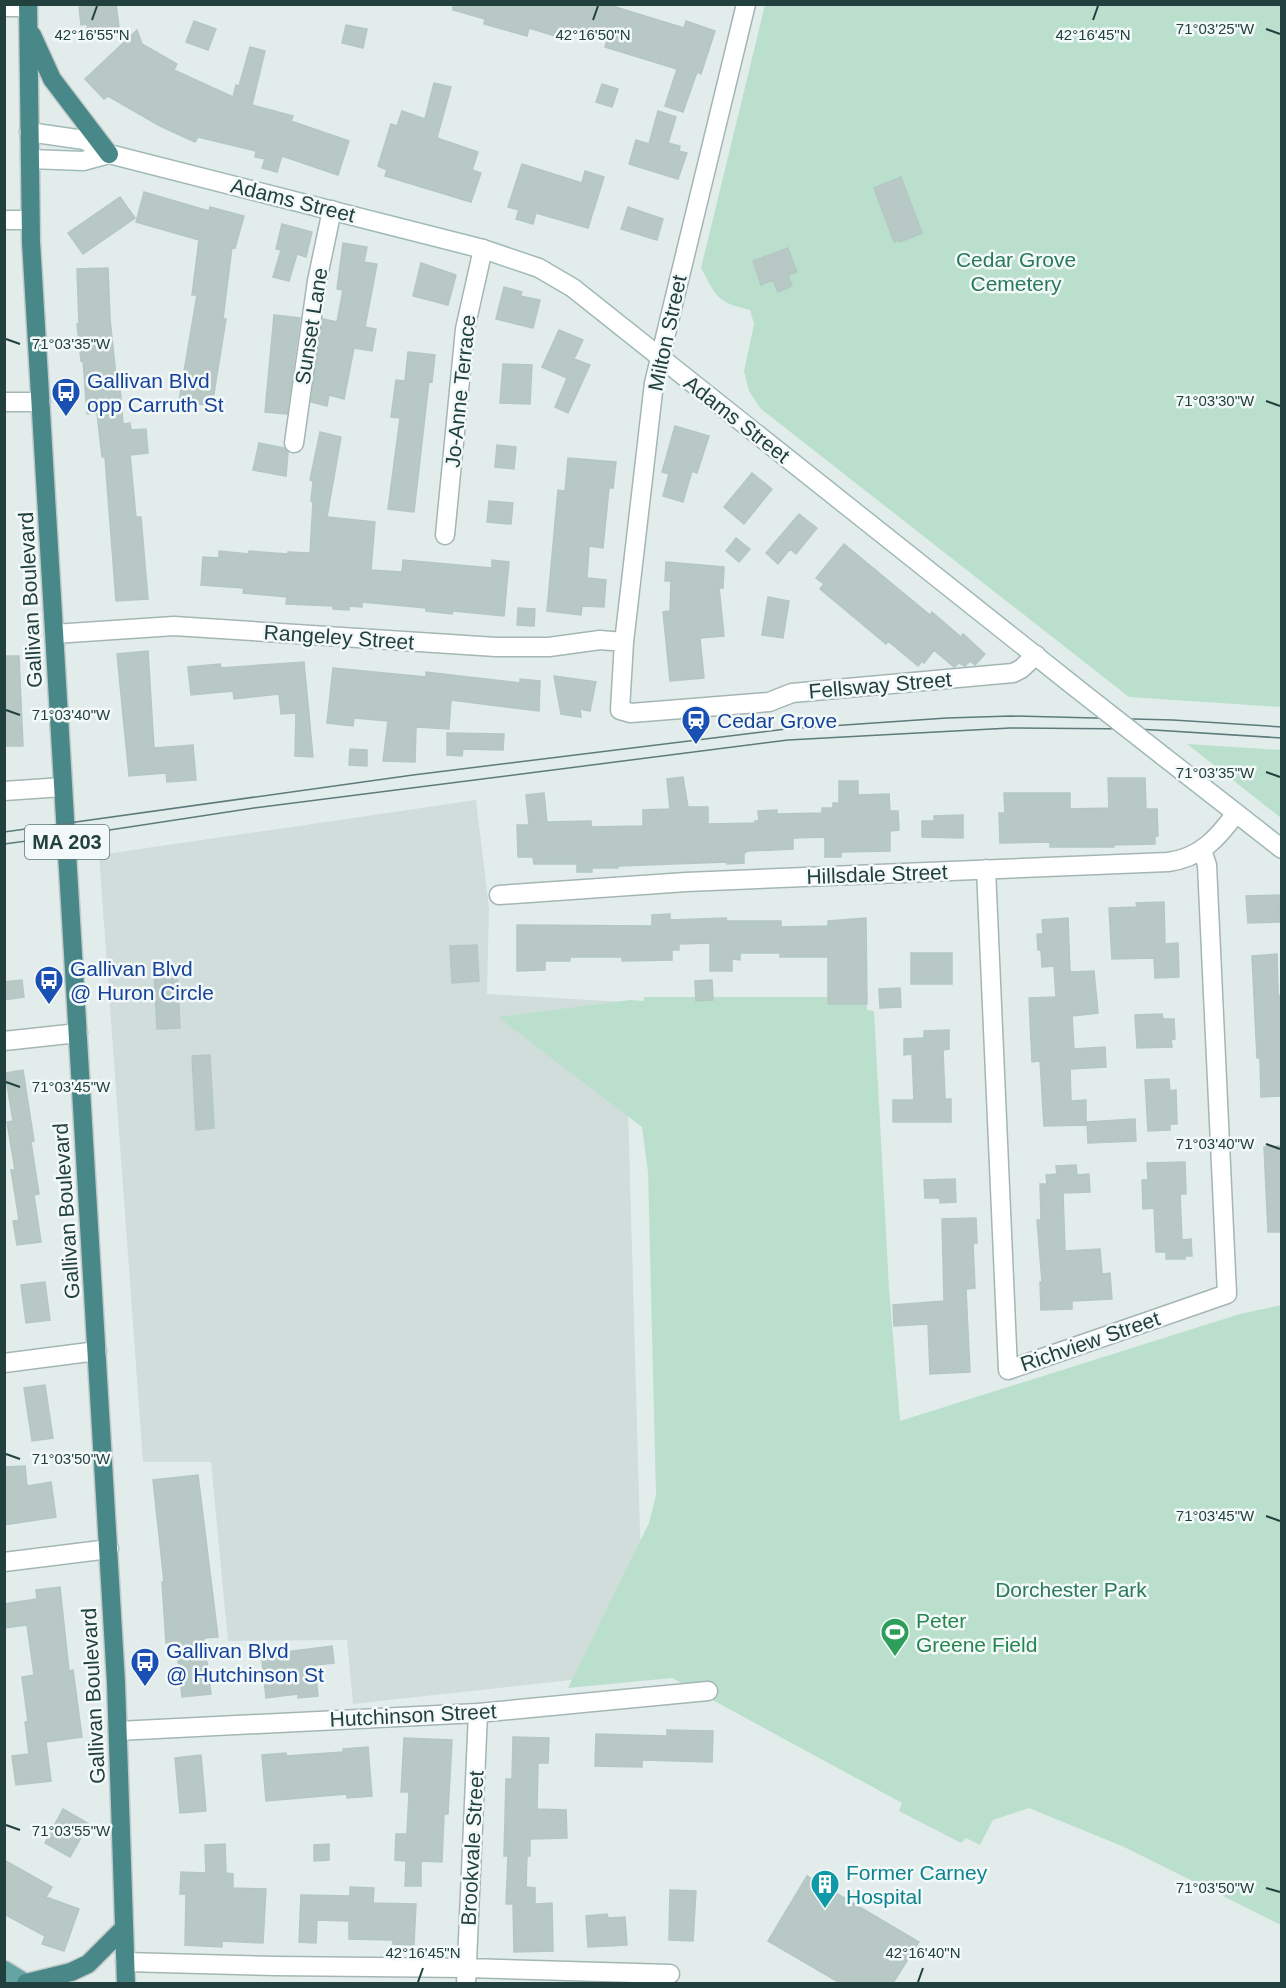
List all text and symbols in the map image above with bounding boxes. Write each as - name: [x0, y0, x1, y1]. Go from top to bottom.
- text: 71°03'25"W: [1176, 20, 1255, 37]
- text: 42°16'55"N: [54, 26, 130, 43]
- text: 42°16'50"N: [555, 26, 631, 43]
- text: 42°16'45"N: [1055, 26, 1131, 43]
- street label: Adams Street: [228, 173, 358, 227]
- park label: Cedar Grove Cemetery: [956, 248, 1076, 295]
- street label: Sunset Lane: [290, 266, 332, 386]
- street label: Milton Street: [643, 273, 691, 393]
- street label: Jo-Anne Terrace: [441, 313, 479, 469]
- text: 71°03'35"W: [32, 335, 111, 352]
- place label: Gallivan Blvd opp Carruth St: [87, 369, 224, 416]
- street label: Adams Street: [680, 371, 794, 467]
- bus stop icon: Gallivan Blvd opp Carruth St: [50, 376, 82, 418]
- text: 71°03'30"W: [1176, 392, 1255, 409]
- street label: Gallivan Boulevard: [14, 511, 46, 689]
- street label: Rangeley Street: [263, 620, 415, 654]
- street label: Fellsway Street: [807, 667, 953, 703]
- station icon: Cedar Grove: [680, 704, 712, 746]
- text: 71°03'40"W: [32, 706, 111, 723]
- place label: Cedar Grove: [717, 709, 837, 732]
- text: 71°03'35"W: [1176, 764, 1255, 781]
- road number: MA 203: [25, 825, 109, 859]
- street label: Hillsdale Street: [806, 860, 948, 888]
- place label: Gallivan Blvd @ Huron Circle: [70, 957, 214, 1004]
- bus stop icon: Gallivan Blvd @ Huron Circle: [33, 964, 65, 1006]
- text: 71°03'45"W: [32, 1078, 111, 1095]
- street label: Gallivan Boulevard: [48, 1122, 84, 1300]
- text: 71°03'40"W: [1176, 1135, 1255, 1152]
- street label: Richview Street: [1017, 1306, 1163, 1376]
- text: 71°03'50"W: [32, 1450, 111, 1467]
- text: 71°03'45"W: [1176, 1507, 1255, 1524]
- park label: Dorchester Park: [995, 1578, 1147, 1601]
- street label: Gallivan Boulevard: [77, 1607, 109, 1785]
- place label: Peter Greene Field: [916, 1609, 1037, 1656]
- sports icon: Peter Greene Field: [879, 1616, 911, 1658]
- place label: Gallivan Blvd @ Hutchinson St: [166, 1639, 324, 1686]
- bus stop icon: Gallivan Blvd @ Hutchinson St: [129, 1646, 161, 1688]
- street label: Hutchinson Street: [329, 1699, 497, 1731]
- street label: Brookvale Street: [456, 1770, 488, 1926]
- text: 71°03'55"W: [32, 1822, 111, 1839]
- place label: Former Carney Hospital: [846, 1861, 988, 1908]
- building icon: Former Carney Hospital: [809, 1868, 841, 1910]
- text: 71°03'50"W: [1176, 1879, 1255, 1896]
- text: 42°16'45"N: [385, 1944, 461, 1961]
- text: 42°16'40"N: [885, 1944, 961, 1961]

